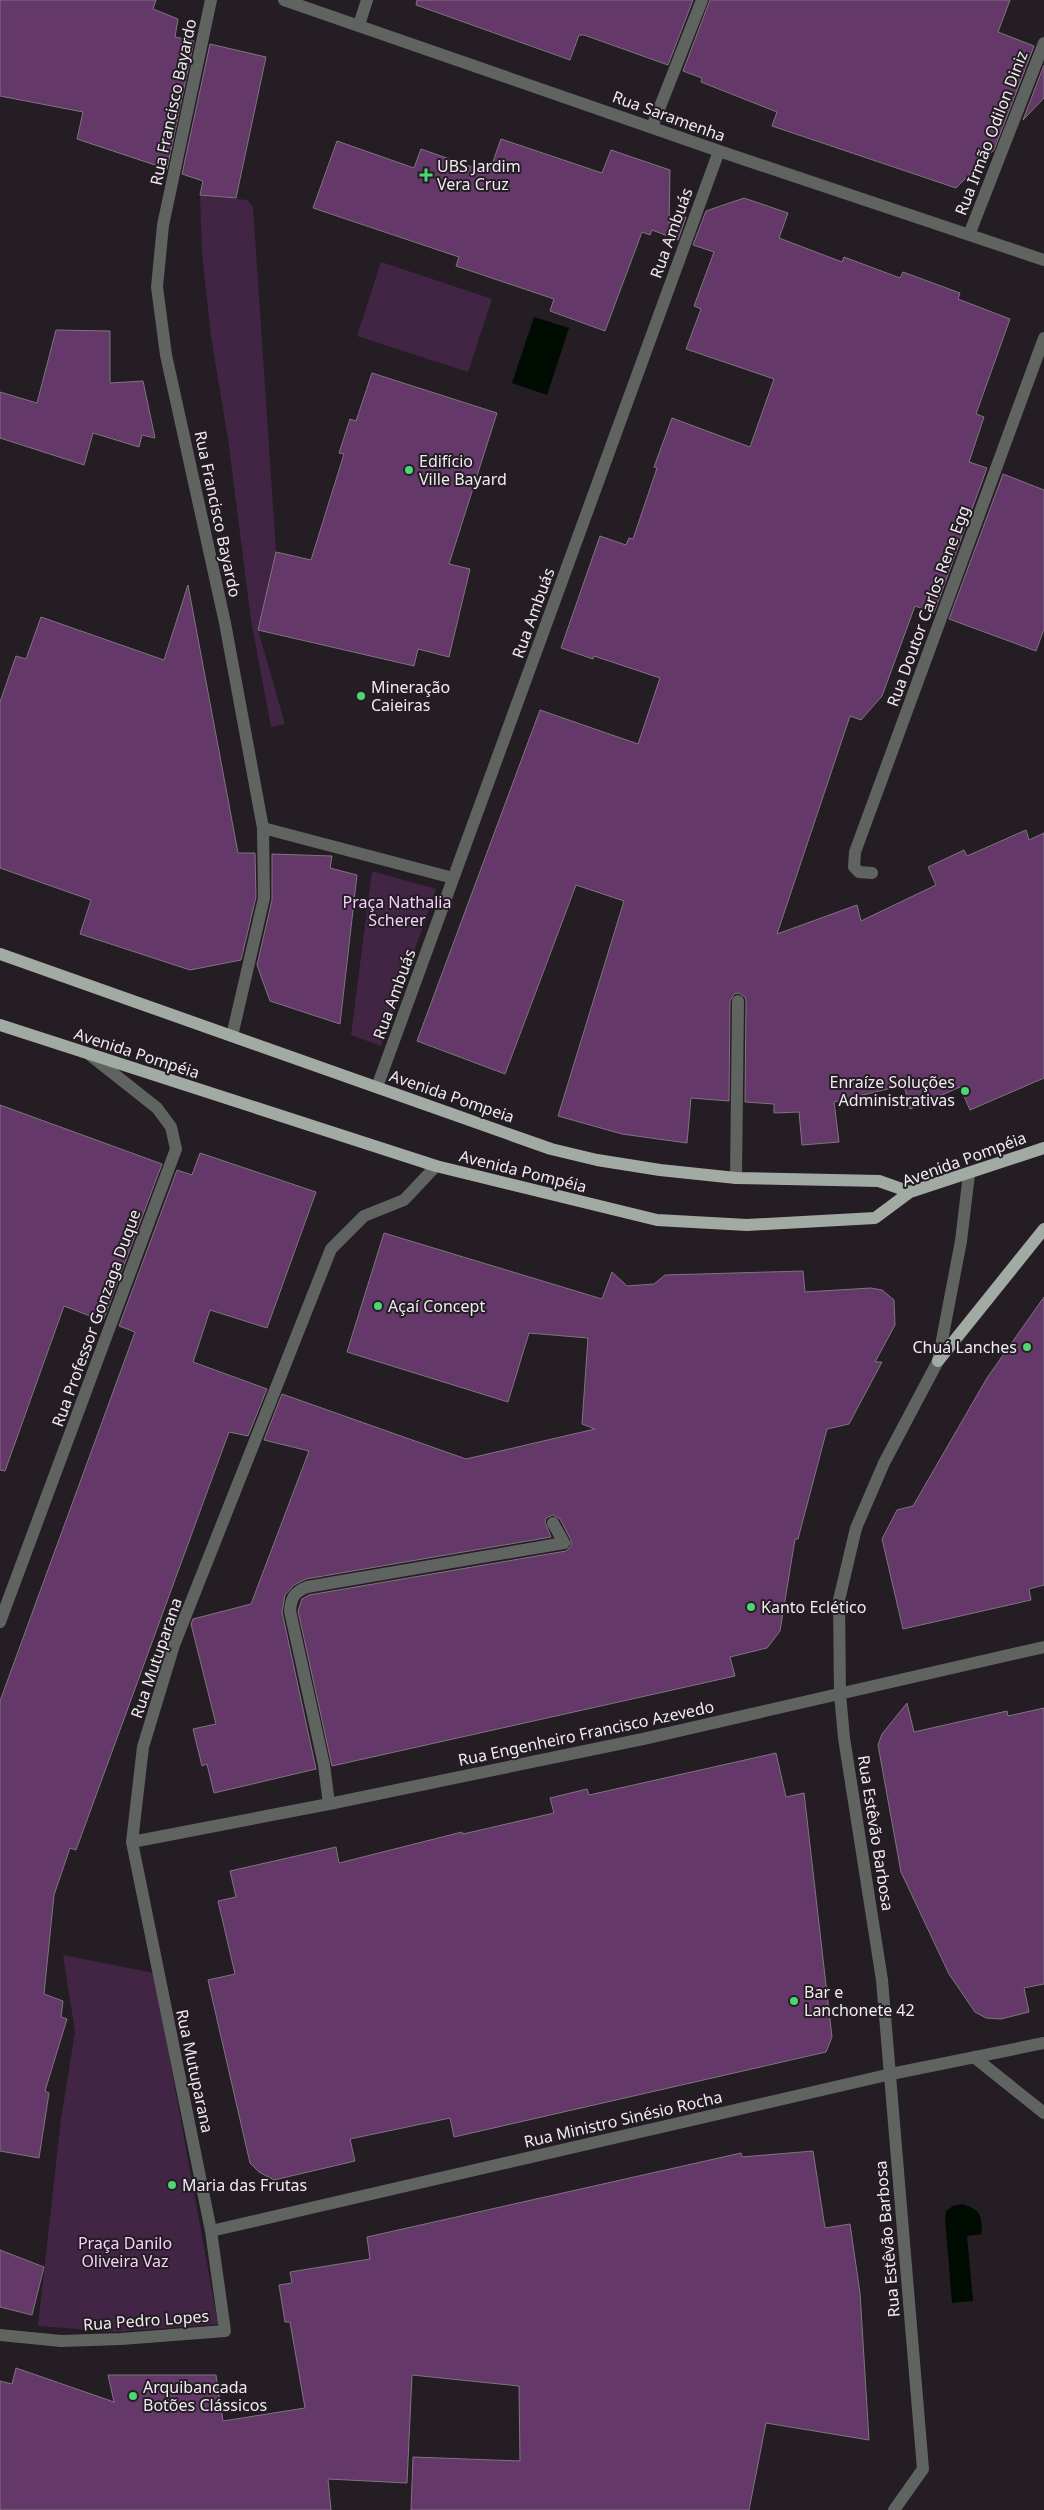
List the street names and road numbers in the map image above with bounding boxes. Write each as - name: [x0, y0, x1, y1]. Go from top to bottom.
- street label: Rua Francisco Bayardo: [145, 17, 201, 187]
- street label: Rua Irmão Odilon Diniz: [949, 48, 1033, 218]
- street label: Rua Saramenha: [609, 85, 729, 147]
- street label: Rua Ambuás: [644, 185, 698, 281]
- street label: Rua Francisco Bayardo: [190, 429, 246, 599]
- street label: Rua Doutor Carlos Rene Egg: [881, 502, 975, 710]
- street label: Rua Ambuás: [506, 565, 560, 661]
- street label: Rua Ambuás: [367, 946, 421, 1042]
- street label: Avenida Pompéia: [71, 1022, 203, 1084]
- street label: Avenida Pompeia: [387, 1064, 517, 1128]
- street label: Avenida Pompéia: [899, 1126, 1029, 1192]
- street label: Avenida Pompéia: [457, 1145, 589, 1197]
- street label: Rua Professor Gonzaga Duque: [46, 1206, 146, 1430]
- street label: Rua Mutuparana: [125, 1595, 187, 1721]
- street label: Rua Engenheiro Francisco Azevedo: [456, 1695, 716, 1771]
- street label: Rua Estêvão Barbosa: [853, 1754, 899, 1912]
- street label: Rua Mutuparana: [171, 2007, 219, 2135]
- street label: Rua Ministro Sinésio Rocha: [522, 2085, 724, 2153]
- street label: Rua Estêvão Barbosa: [869, 2160, 905, 2318]
- street label: Rua Pedro Lopes: [82, 2305, 210, 2335]

